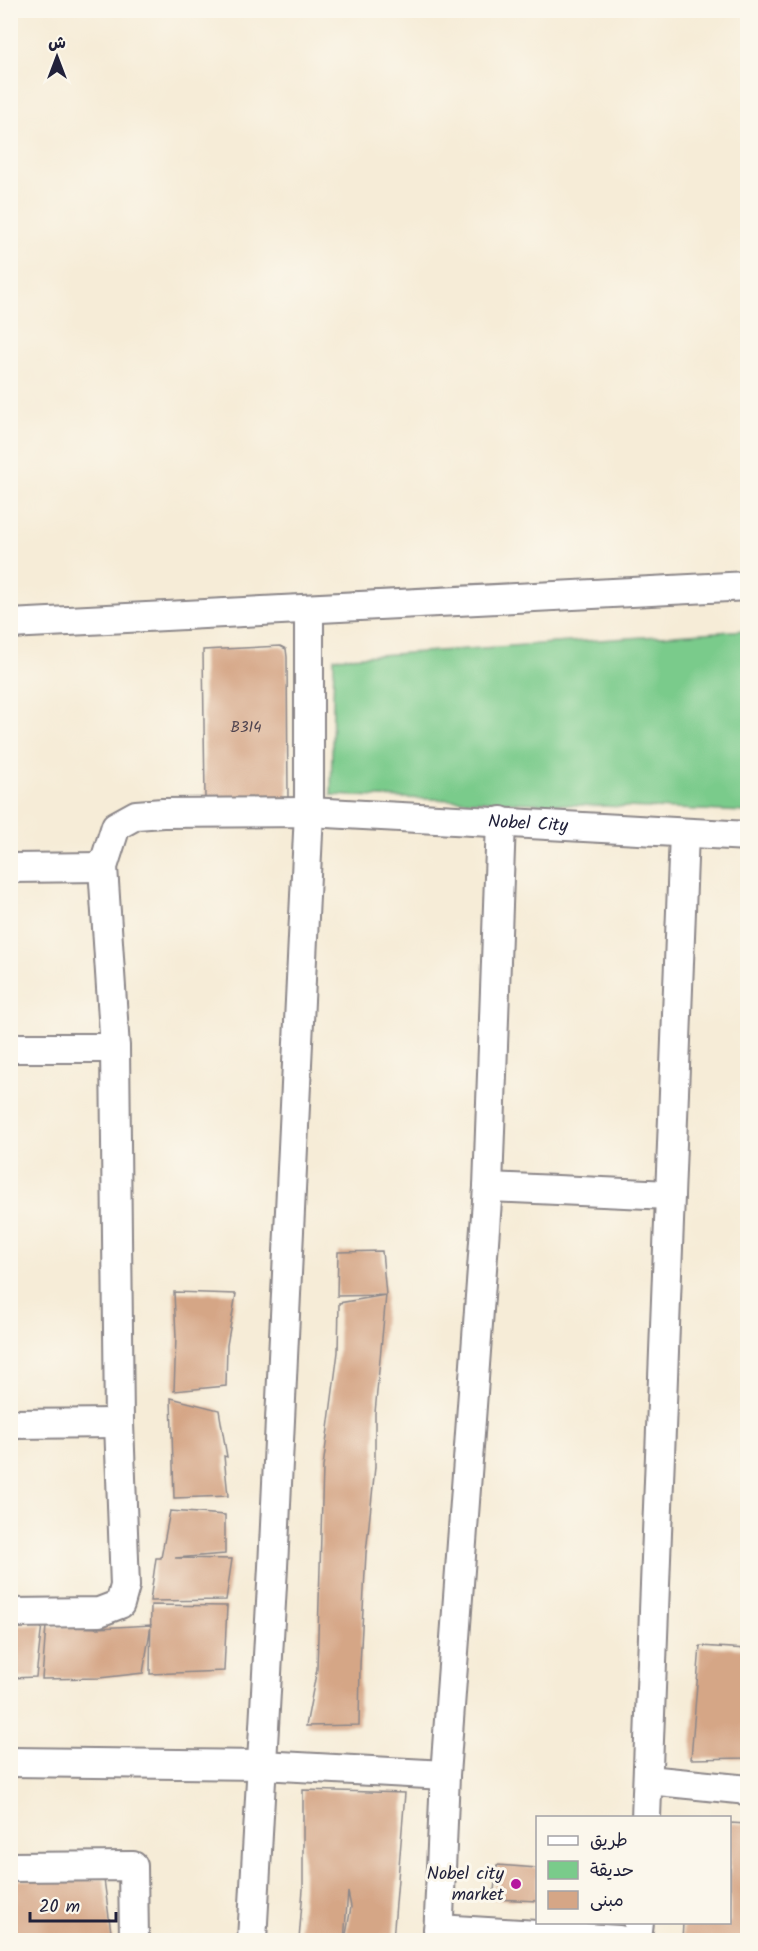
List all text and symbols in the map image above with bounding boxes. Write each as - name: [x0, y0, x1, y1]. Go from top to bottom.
- north arrow: [27, 27, 87, 87]
- text: ش: [48, 31, 66, 56]
- house number: B314: [230, 716, 262, 740]
- street label: Nobel City: [487, 807, 569, 841]
- legend: [536, 1816, 731, 1924]
- text: طريق: [590, 1827, 628, 1856]
- text: حديقة: [590, 1857, 634, 1886]
- place label: Nobel city market: [427, 1860, 505, 1910]
- marker: Nobel city market: [509, 1877, 523, 1891]
- scale bar: [30, 1885, 116, 1923]
- text: مبنى: [590, 1887, 624, 1916]
- text: 20 m: [39, 1893, 80, 1922]

